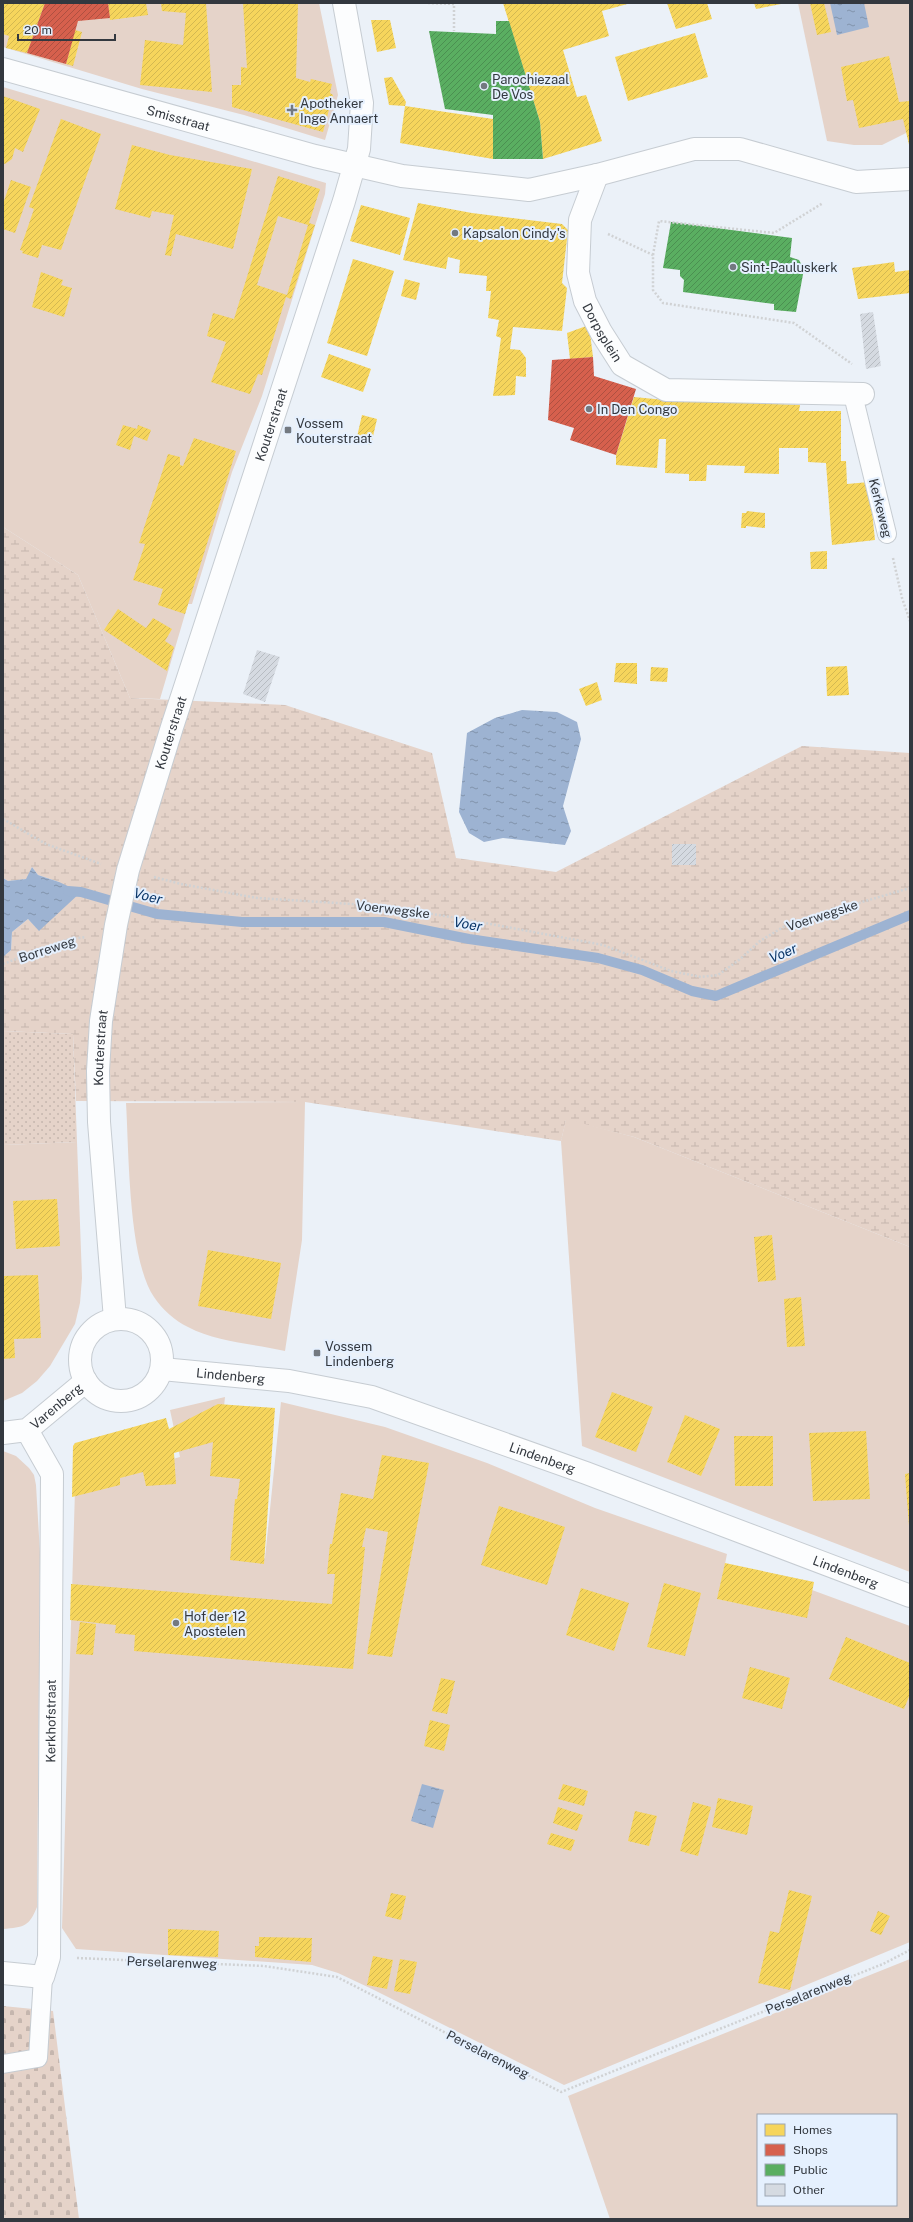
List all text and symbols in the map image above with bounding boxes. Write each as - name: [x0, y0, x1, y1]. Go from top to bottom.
- scale bar: [18, 16, 115, 42]
- text: 20 m: [24, 23, 52, 37]
- place label: Parochiezaal De Vos: [492, 72, 569, 102]
- marker: Parochiezaal De Vos: [479, 81, 489, 91]
- place label: Apotheker Inge Annaert: [300, 96, 378, 126]
- street label: Smisstraat: [145, 102, 212, 134]
- marker: Apotheker Inge Annaert: [287, 105, 297, 115]
- place label: Kapsalon Cindy's: [463, 226, 565, 241]
- marker: Kapsalon Cindy's: [450, 228, 460, 238]
- place label: Sint-Pauluskerk: [741, 260, 837, 275]
- marker: Sint-Pauluskerk: [728, 262, 738, 272]
- street label: Dorpsplein: [579, 301, 625, 365]
- street label: Kouterstraat: [252, 386, 290, 463]
- place label: In Den Congo: [597, 402, 677, 417]
- marker: In Den Congo: [584, 404, 594, 414]
- place label: Vossem Kouterstraat: [296, 416, 372, 446]
- marker: Vossem Kouterstraat: [283, 425, 293, 435]
- street label: Kerkeweg: [866, 477, 895, 539]
- street label: Kouterstraat: [152, 694, 190, 771]
- water label: Voer: [132, 885, 165, 907]
- street label: Voerwegske: [785, 897, 860, 934]
- street label: Voerwegske: [355, 898, 431, 921]
- water label: Voer: [452, 914, 484, 935]
- street label: Borreweg: [17, 933, 77, 966]
- water label: Voer: [767, 940, 800, 966]
- street label: Kouterstraat: [91, 1009, 111, 1086]
- place label: Vossem Lindenberg: [325, 1339, 394, 1369]
- marker: Vossem Lindenberg: [312, 1348, 322, 1358]
- street label: Lindenberg: [196, 1365, 266, 1387]
- street label: Varenberg: [27, 1380, 86, 1432]
- street label: Lindenberg: [507, 1439, 577, 1477]
- street label: Lindenberg: [811, 1553, 881, 1591]
- place label: Hof der 12 Apostelen: [184, 1609, 246, 1639]
- marker: Hof der 12 Apostelen: [171, 1618, 181, 1628]
- street label: Kerkhofstraat: [43, 1679, 59, 1763]
- street label: Perselarenweg: [126, 1953, 218, 1972]
- street label: Perselarenweg: [763, 1970, 853, 2017]
- street label: Perselarenweg: [444, 2027, 532, 2082]
- legend: [757, 2114, 897, 2206]
- text: Homes: [793, 2123, 832, 2137]
- text: Shops: [793, 2143, 828, 2157]
- text: Public: [793, 2163, 828, 2177]
- text: Other: [793, 2183, 825, 2197]

